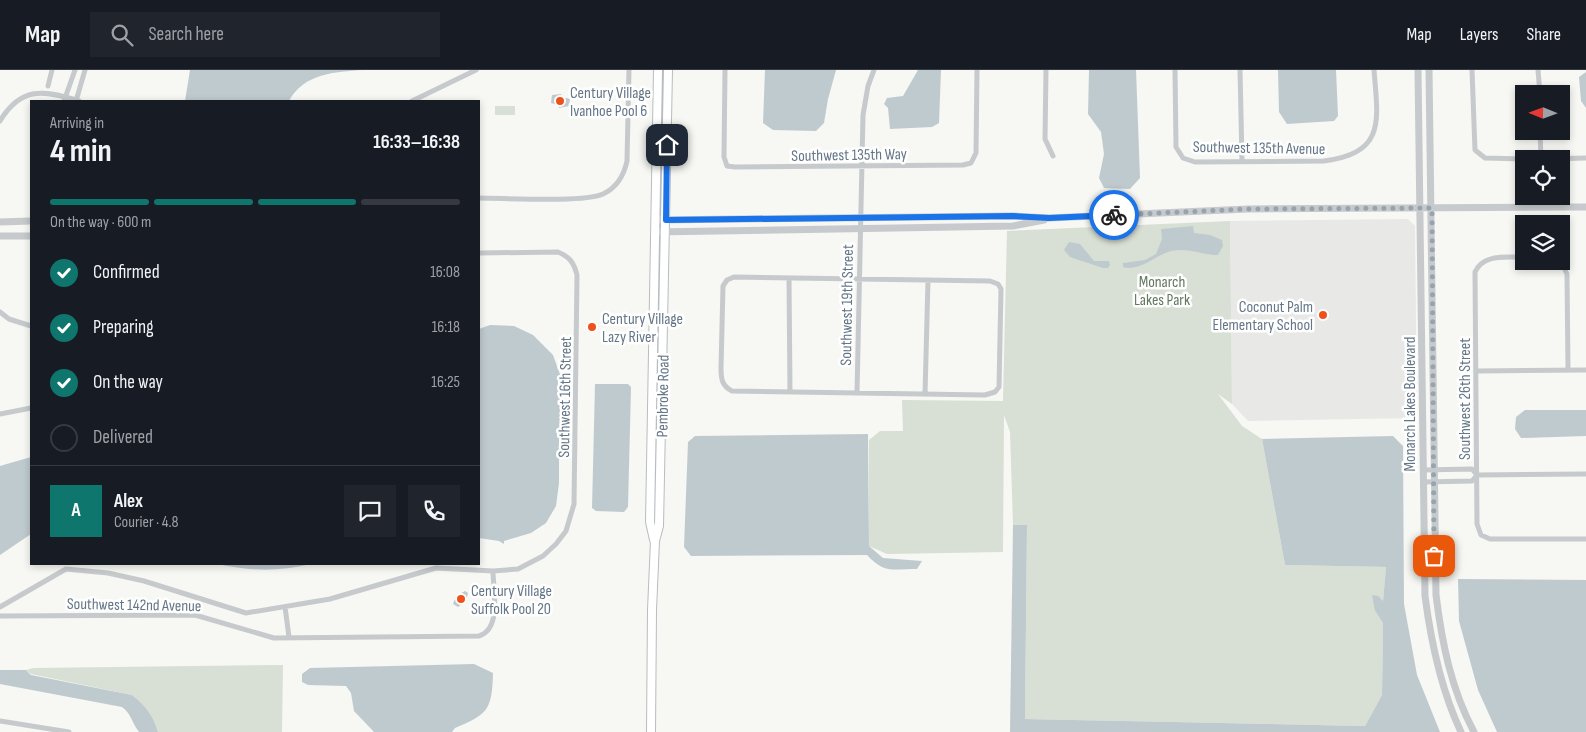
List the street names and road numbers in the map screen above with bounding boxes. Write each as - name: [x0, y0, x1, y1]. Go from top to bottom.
- street label: Southwest 135th Avenue: [1193, 138, 1325, 159]
- street label: Southwest 135th Way: [791, 145, 907, 166]
- street label: Southwest 19th Street: [837, 244, 858, 366]
- street label: Southwest 16th Street: [555, 336, 576, 458]
- street label: Monarch Lakes Boulevard: [1401, 337, 1420, 471]
- street label: Southwest 26th Street: [1456, 338, 1475, 460]
- street label: Pembroke Road: [653, 355, 674, 437]
- street label: Southwest 142nd Avenue: [67, 595, 201, 616]

